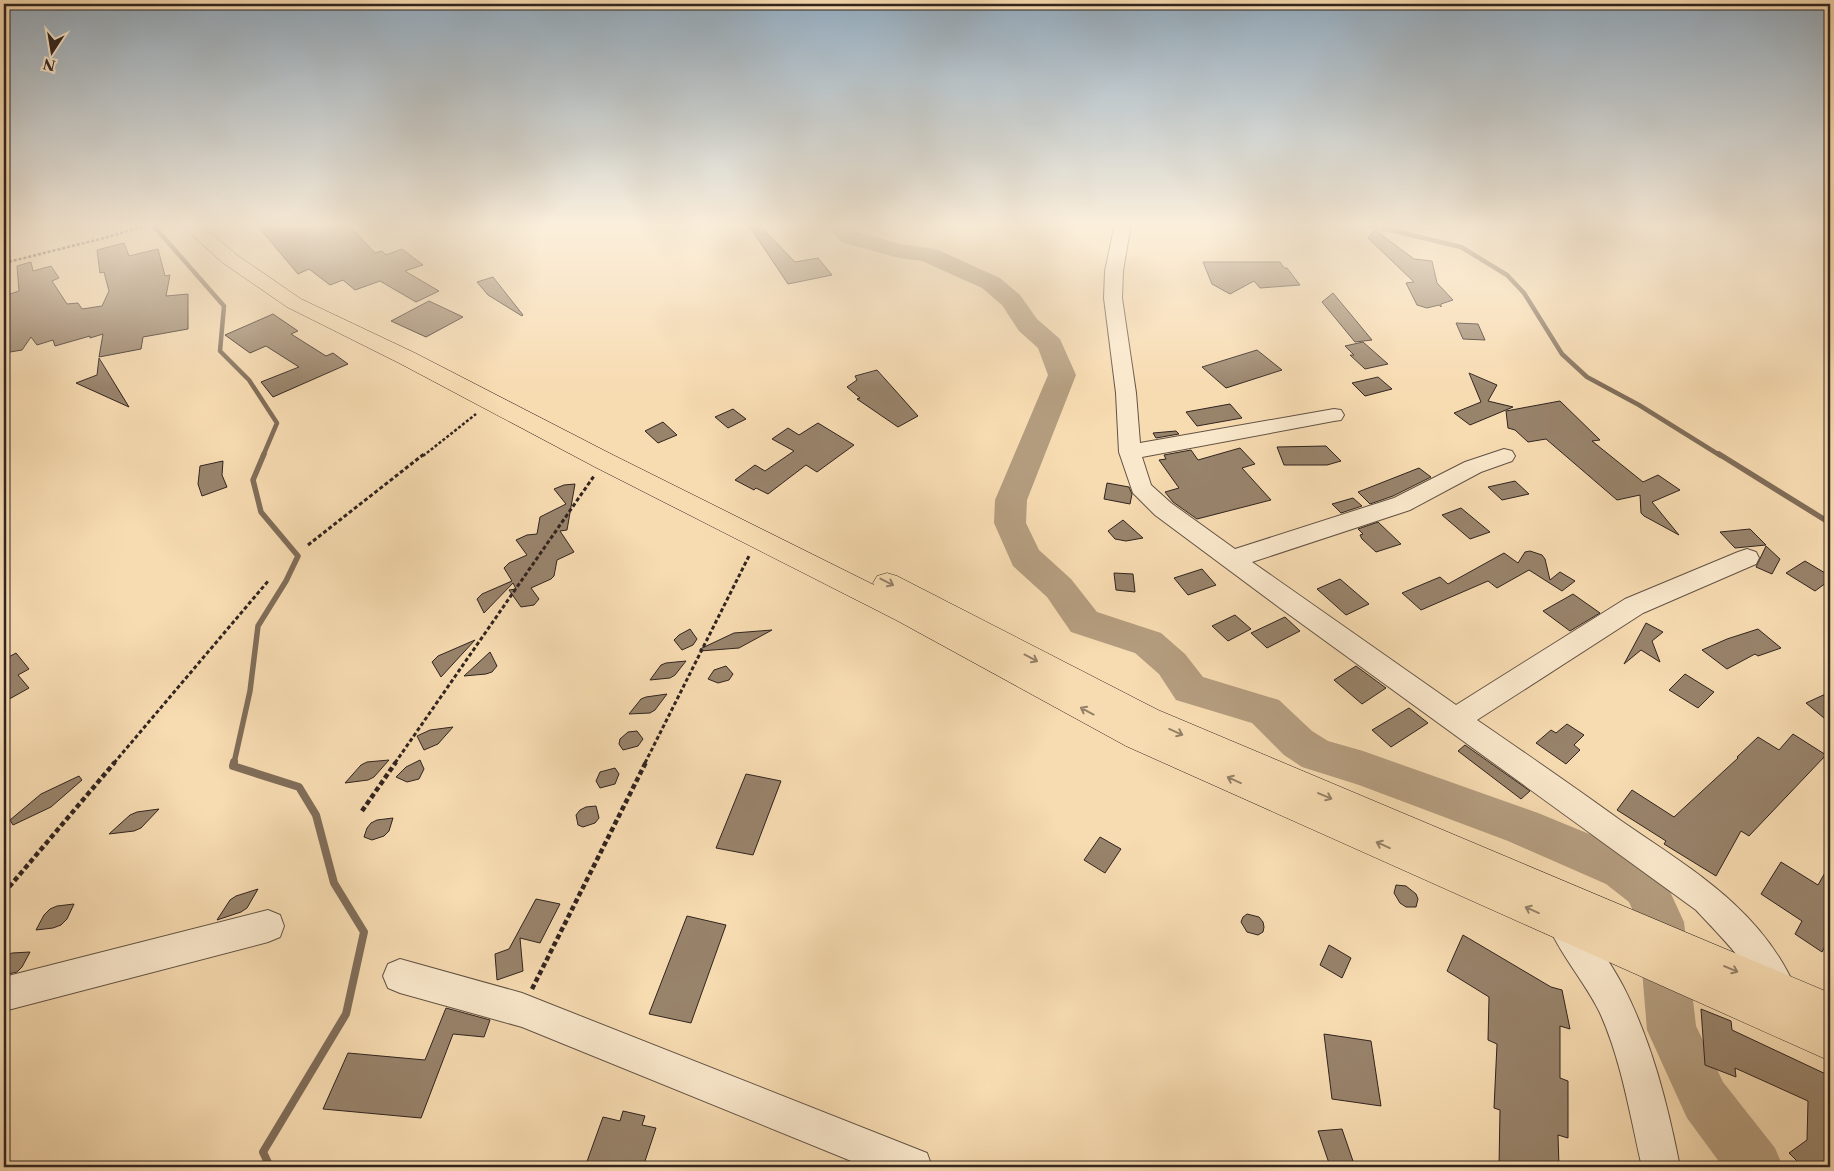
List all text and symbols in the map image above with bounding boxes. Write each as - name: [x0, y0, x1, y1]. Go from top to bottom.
- north arrow: [28, 28, 78, 78]
- text: N: [41, 55, 57, 75]
- one-way arrow: [879, 578, 894, 588]
- one-way arrow: [1023, 654, 1038, 663]
- one-way arrow: [1080, 706, 1095, 715]
- one-way arrow: [1168, 727, 1183, 737]
- one-way arrow: [1227, 775, 1242, 785]
- one-way arrow: [1317, 791, 1332, 801]
- one-way arrow: [1376, 840, 1391, 850]
- one-way arrow: [1525, 905, 1540, 915]
- one-way arrow: [1723, 965, 1738, 975]

